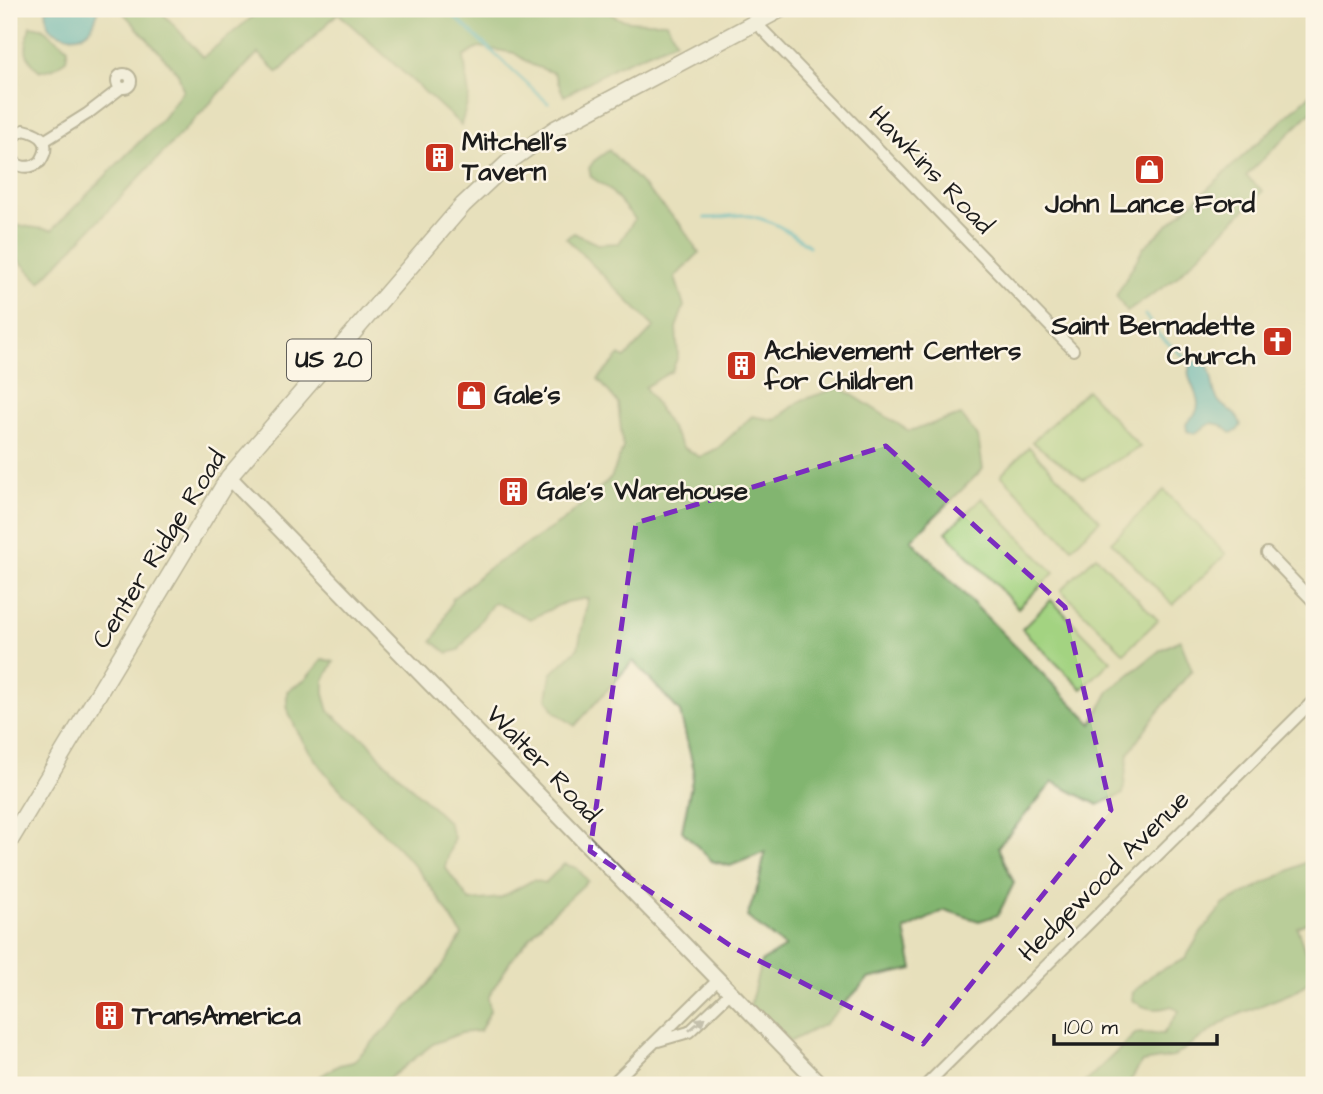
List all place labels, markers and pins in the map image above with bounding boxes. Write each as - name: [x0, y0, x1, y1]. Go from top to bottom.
- place label: Mitchell's Tavern: [461, 124, 567, 190]
- building icon: Mitchell's Tavern: [422, 140, 456, 174]
- shop icon: John Lance Ford: [1133, 152, 1167, 186]
- place label: John Lance Ford: [1044, 186, 1256, 222]
- place label: Saint Bernadette Church: [1051, 308, 1256, 374]
- church icon: Saint Bernadette Church: [1261, 324, 1295, 358]
- place label: Achievement Centers for Children: [763, 333, 1021, 399]
- building icon: Achievement Centers for Children: [724, 349, 758, 383]
- place label: Gale's: [494, 377, 561, 413]
- shop icon: Gale's: [454, 378, 488, 412]
- place label: Gale's Warehouse: [537, 473, 748, 509]
- building icon: Gale's Warehouse: [497, 474, 531, 508]
- place label: TransAmerica: [131, 998, 302, 1034]
- building icon: TransAmerica: [92, 999, 126, 1033]

